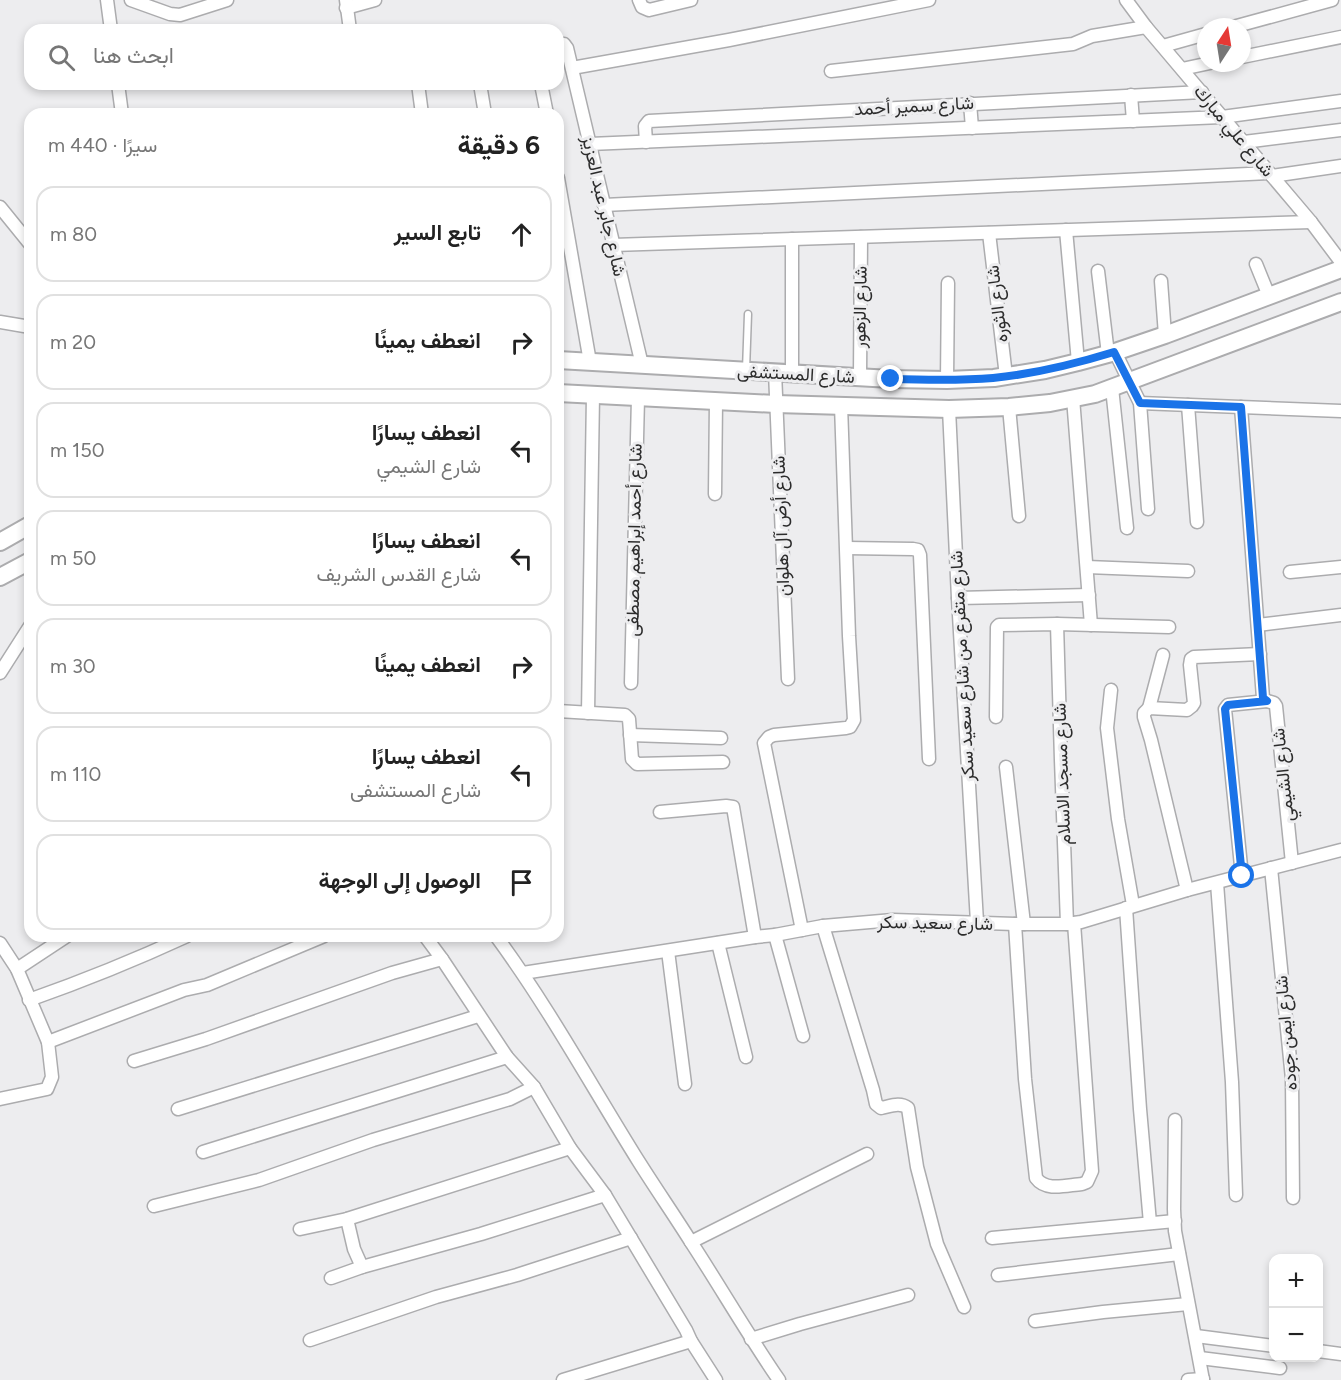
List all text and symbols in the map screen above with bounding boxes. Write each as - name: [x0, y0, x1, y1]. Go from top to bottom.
- north arrow: [1197, 18, 1251, 72]
- search box: [24, 24, 564, 90]
- icon: search: [45, 41, 78, 74]
- text: ابحث هنا: [93, 42, 174, 69]
- street label: شارع علي مبارك: [1186, 81, 1279, 184]
- street label: شارع سمير أحمد: [854, 92, 974, 121]
- text: 6 دقيقة: [457, 129, 540, 161]
- text: سيرًا · 440 m: [48, 133, 157, 157]
- street label: شارع جابر عبد العزيز: [576, 133, 631, 279]
- icon: ahead: [505, 218, 538, 251]
- text: تابع السير: [394, 219, 481, 246]
- text: 80 m: [50, 222, 97, 246]
- street label: شارع الثوره: [981, 264, 1014, 344]
- street label: شارع الزهور: [848, 266, 873, 349]
- icon: right: [505, 326, 538, 359]
- text: انعطف يمينًا: [374, 327, 481, 354]
- text: 20 m: [50, 330, 96, 354]
- street label: شارع المستشفى: [737, 360, 855, 389]
- route end: [877, 365, 903, 391]
- text: انعطف يسارًا: [372, 419, 481, 446]
- icon: left: [505, 434, 538, 467]
- text: 150 m: [50, 438, 105, 462]
- street label: شارع أحمد إبراهيم مصطفى: [621, 443, 648, 637]
- text: شارع الشيمي: [377, 454, 481, 478]
- street label: شارع أرض آل هلوان: [768, 455, 795, 597]
- text: انعطف يسارًا: [372, 527, 481, 554]
- icon: left: [505, 542, 538, 575]
- text: 50 m: [50, 546, 96, 570]
- street label: شارع متفرع من شارع سعيد سكر: [945, 550, 980, 783]
- text: شارع القدس الشريف: [316, 562, 481, 586]
- icon: right: [505, 650, 538, 683]
- text: انعطف يمينًا: [374, 651, 481, 678]
- text: 30 m: [50, 654, 96, 678]
- street label: شارع مسجد الاسلام: [1049, 703, 1076, 845]
- street label: شارع الشيمي: [1267, 727, 1303, 823]
- text: انعطف يسارًا: [372, 743, 481, 770]
- icon: left: [505, 758, 538, 791]
- text: 110 m: [50, 762, 101, 786]
- text: شارع المستشفى: [350, 778, 481, 802]
- route start: [1228, 862, 1254, 888]
- icon: arrive: [505, 866, 538, 899]
- text: الوصول إلى الوجهة: [318, 867, 481, 894]
- street label: شارع سعيد سكر: [876, 911, 993, 936]
- street label: شارع ايمن جوده: [1270, 975, 1303, 1091]
- map controls: [1269, 1254, 1323, 1362]
- button: +: [1269, 1254, 1323, 1308]
- button: −: [1269, 1308, 1323, 1362]

